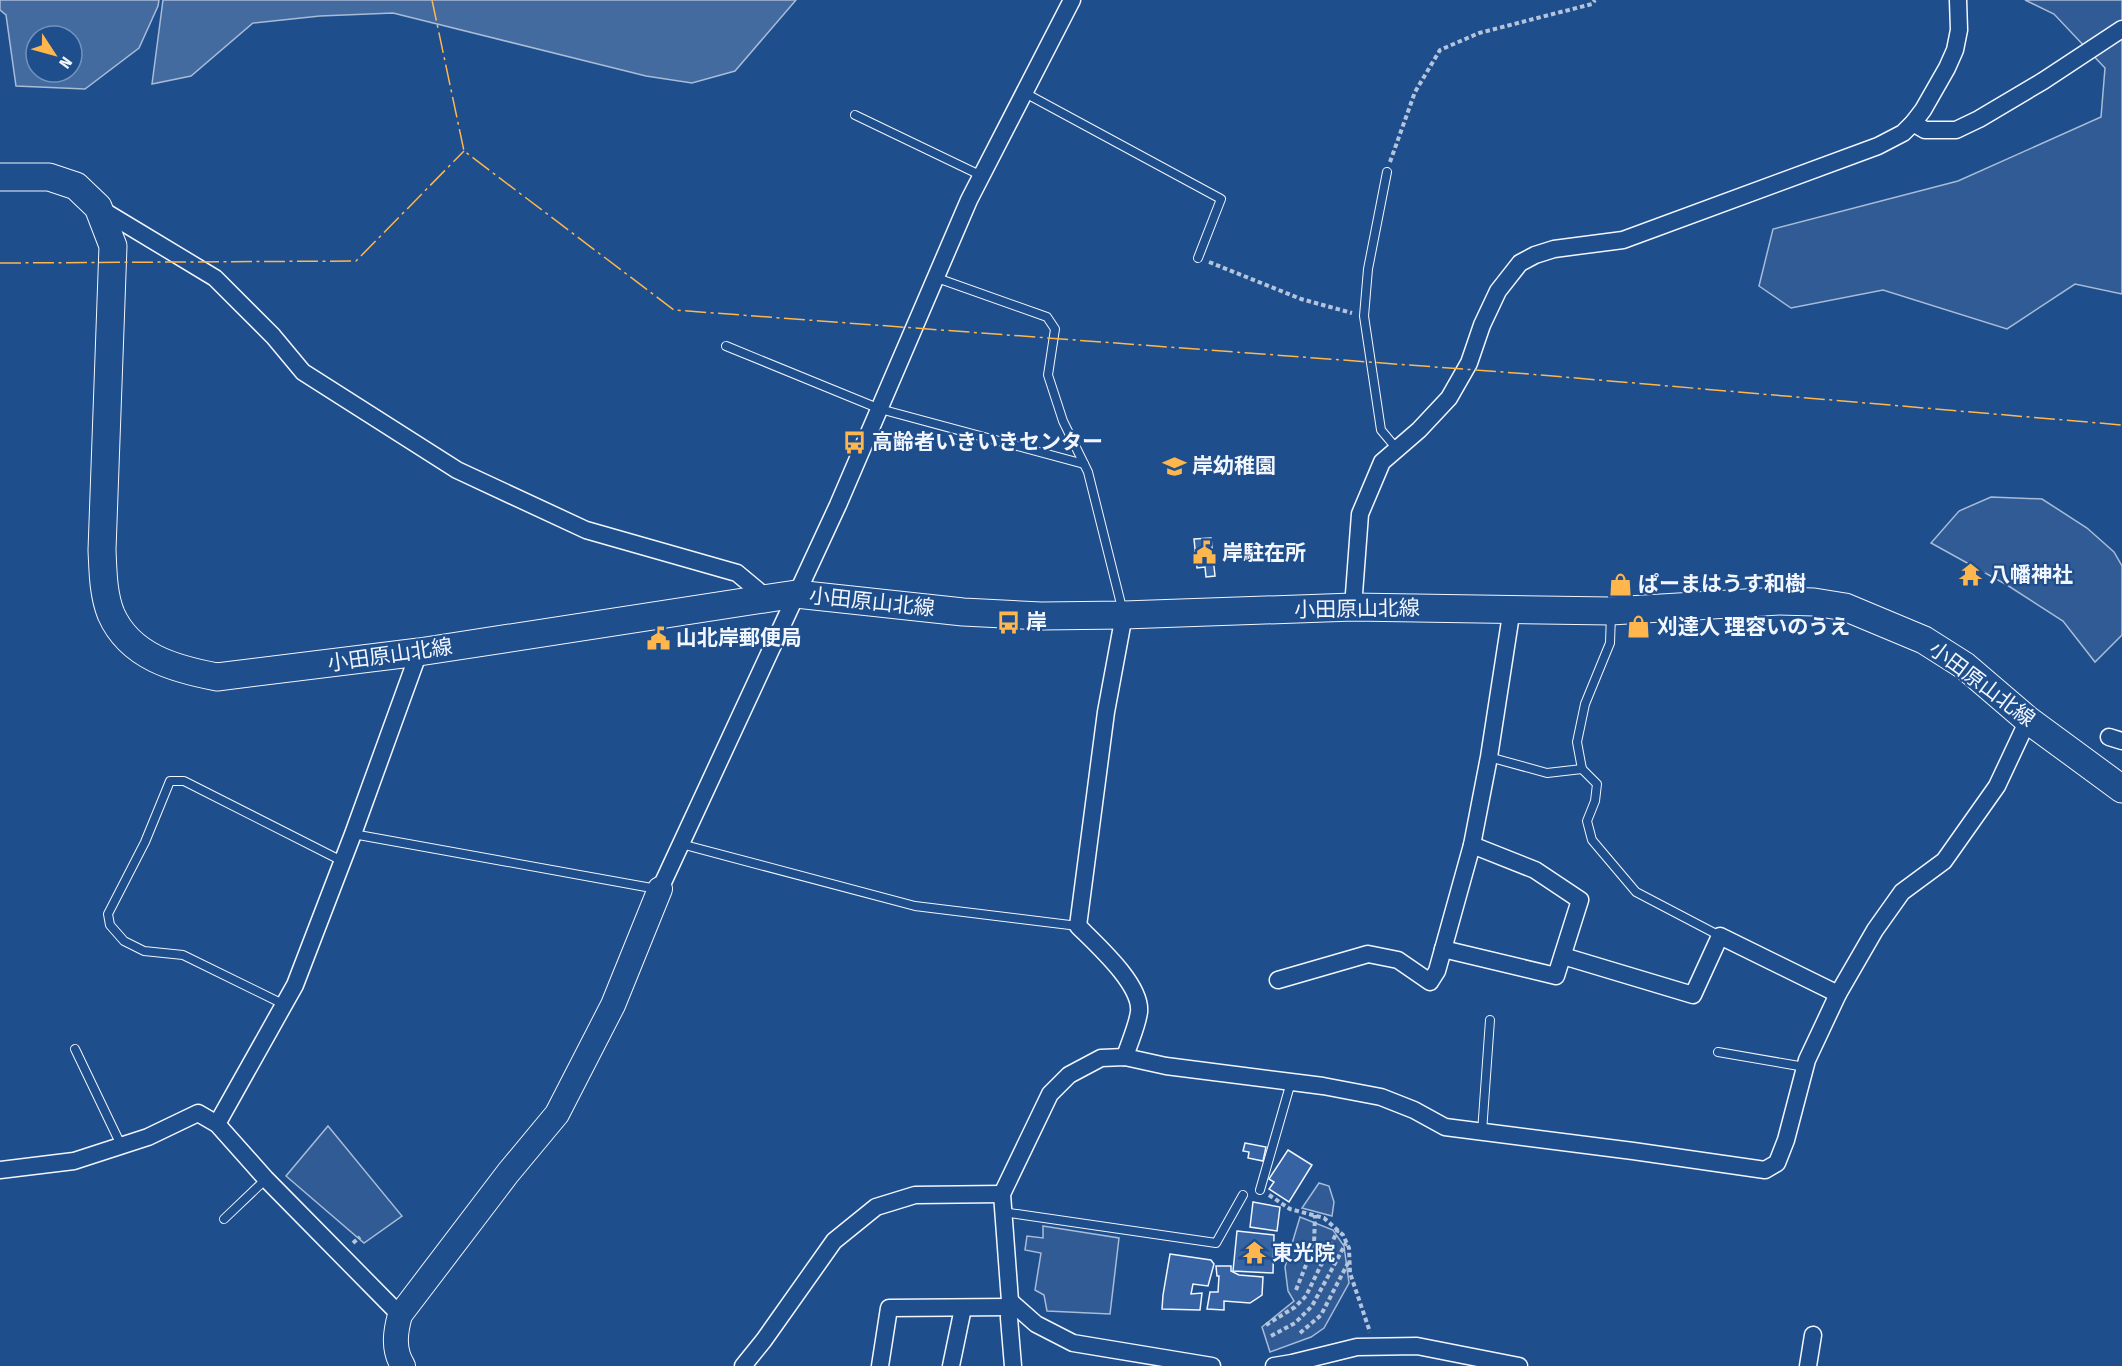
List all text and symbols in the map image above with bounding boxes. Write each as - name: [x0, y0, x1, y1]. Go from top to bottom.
- north arrow: [24, 24, 84, 84]
- text: N: [55, 53, 76, 72]
- bus stop icon: 高齢者いきいきセンター: [841, 429, 867, 455]
- place label: 高齢者いきいきセンター: [872, 429, 1103, 455]
- school or university icon: 岸幼稚園: [1161, 453, 1187, 479]
- place label: 岸幼稚園: [1192, 453, 1276, 479]
- public building icon: 岸駐在所: [1191, 540, 1217, 566]
- place label: 岸駐在所: [1222, 540, 1306, 566]
- temple icon: 八幡神社: [1958, 562, 1984, 588]
- place label: 八幡神社: [1989, 562, 2073, 588]
- shop icon: ぱーまはうす和樹: [1607, 571, 1633, 597]
- place label: ぱーまはうす和樹: [1638, 571, 1806, 597]
- street label: 小田原山北線: [808, 582, 936, 622]
- street label: 小田原山北線: [1294, 595, 1420, 623]
- bus stop icon: 岸: [995, 609, 1021, 635]
- place label: 岸: [1026, 609, 1047, 635]
- shop icon: 刈達人 理容いのうえ: [1626, 614, 1652, 640]
- place label: 刈達人 理容いのうえ: [1657, 614, 1850, 640]
- public building icon: 山北岸郵便局: [645, 625, 671, 651]
- place label: 山北岸郵便局: [676, 625, 802, 651]
- street label: 小田原山北線: [326, 633, 454, 677]
- street label: 小田原山北線: [1924, 636, 2040, 732]
- temple icon: 東光院: [1241, 1240, 1267, 1266]
- place label: 東光院: [1272, 1240, 1335, 1266]

